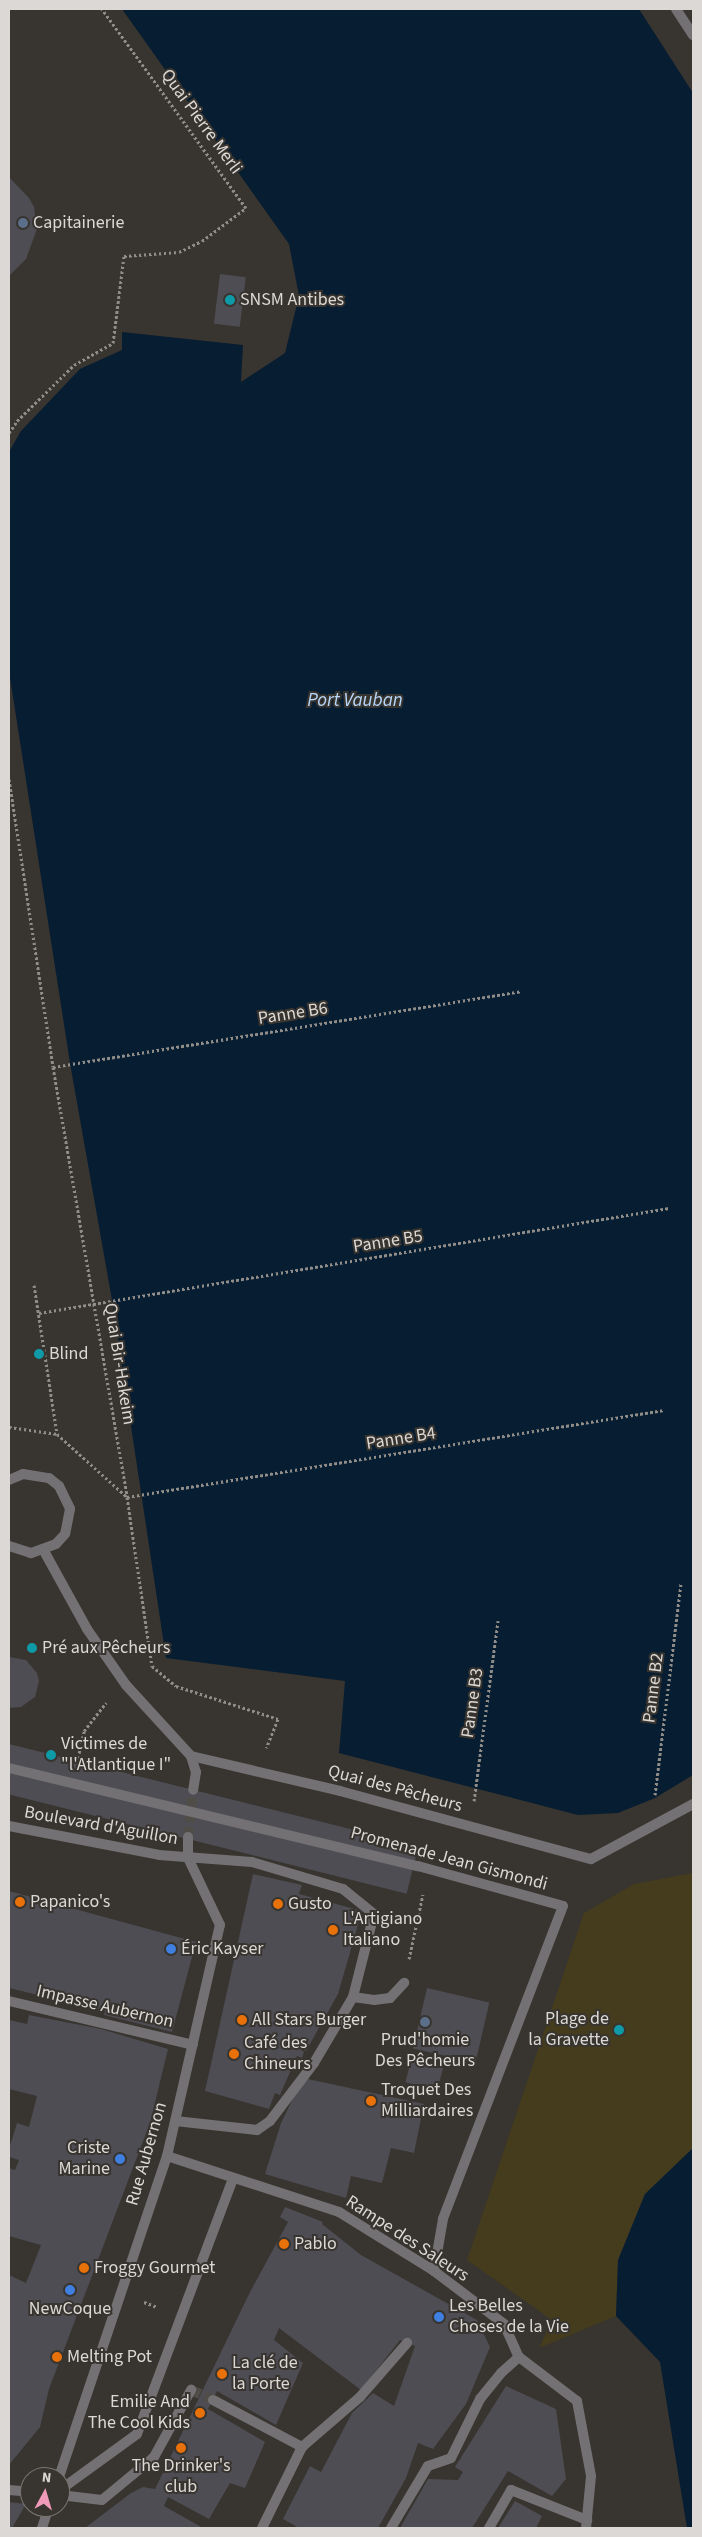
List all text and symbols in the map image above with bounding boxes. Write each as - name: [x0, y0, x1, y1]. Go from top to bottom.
- street label: Quai Pierre Merli: [156, 65, 246, 179]
- place label: Capitainerie: [33, 212, 124, 234]
- marker: Capitainerie: [17, 217, 29, 229]
- place label: SNSM Antibes: [240, 289, 344, 311]
- marker: SNSM Antibes: [224, 294, 236, 306]
- water label: Port Vauban: [307, 690, 403, 712]
- street label: Panne B6: [257, 998, 329, 1030]
- street label: Panne B5: [352, 1226, 424, 1258]
- street label: Quai Bir-Hakeim: [99, 1302, 139, 1426]
- place label: Blind: [49, 1343, 88, 1365]
- marker: Blind: [33, 1348, 45, 1360]
- street label: Panne B4: [365, 1423, 437, 1455]
- place label: Pré aux Pêcheurs: [42, 1637, 170, 1659]
- marker: Pré aux Pêcheurs: [26, 1642, 38, 1654]
- street label: Panne B2: [639, 1652, 669, 1724]
- street label: Panne B3: [457, 1667, 489, 1739]
- place label: Victimes de "l'Atlantique I": [61, 1734, 171, 1776]
- marker: Victimes de "l'Atlantique I": [45, 1749, 57, 1761]
- street label: Quai des Pêcheurs: [326, 1761, 464, 1817]
- street label: Boulevard d'Aguillon: [22, 1802, 180, 1850]
- street label: Promenade Jean Gismondi: [348, 1822, 550, 1896]
- place label: Papanico's: [30, 1891, 110, 1913]
- place label: Gusto: [288, 1893, 332, 1915]
- marker: Papanico's: [14, 1896, 26, 1908]
- marker: Gusto: [272, 1898, 284, 1910]
- place label: L'Artigiano Italiano: [343, 1909, 422, 1952]
- marker: L'Artigiano Italiano: [327, 1924, 339, 1936]
- place label: Éric Kayser: [181, 1938, 264, 1960]
- marker: Éric Kayser: [165, 1943, 177, 1955]
- street label: Impasse Aubernon: [34, 1981, 176, 2033]
- place label: All Stars Burger: [252, 2009, 366, 2031]
- place label: Plage de la Gravette: [528, 2009, 609, 2052]
- marker: All Stars Burger: [236, 2014, 248, 2026]
- marker: Prud'homie Des Pêcheurs: [419, 2016, 431, 2028]
- marker: Plage de la Gravette: [613, 2024, 625, 2036]
- place label: Prud'homie Des Pêcheurs: [375, 2030, 475, 2072]
- place label: Café des Chineurs: [244, 2033, 311, 2076]
- marker: Café des Chineurs: [228, 2048, 240, 2060]
- place label: Troquet Des Milliardaires: [381, 2080, 473, 2122]
- marker: Troquet Des Milliardaires: [365, 2095, 377, 2107]
- street label: Rue Aubernon: [122, 2100, 172, 2208]
- place label: Criste Marine: [58, 2138, 110, 2180]
- marker: Criste Marine: [114, 2153, 126, 2165]
- street label: Rampe des Saleurs: [341, 2191, 473, 2287]
- place label: Pablo: [294, 2233, 337, 2255]
- marker: Pablo: [278, 2238, 290, 2250]
- place label: Froggy Gourmet: [94, 2257, 215, 2279]
- marker: Froggy Gourmet: [78, 2262, 90, 2274]
- marker: NewCoque: [64, 2284, 76, 2296]
- place label: Les Belles Choses de la Vie: [449, 2296, 569, 2338]
- place label: NewCoque: [29, 2298, 111, 2320]
- marker: Les Belles Choses de la Vie: [433, 2311, 445, 2323]
- place label: Melting Pot: [67, 2346, 152, 2368]
- marker: Melting Pot: [51, 2351, 63, 2363]
- place label: La clé de la Porte: [232, 2353, 298, 2396]
- marker: La clé de la Porte: [216, 2368, 228, 2380]
- place label: Emilie And The Cool Kids: [88, 2392, 190, 2434]
- marker: Emilie And The Cool Kids: [194, 2407, 206, 2419]
- marker: The Drinker's club: [175, 2442, 187, 2454]
- place label: The Drinker's club: [132, 2456, 230, 2498]
- north arrow: [20, 2467, 70, 2517]
- text: N: [41, 2468, 52, 2489]

